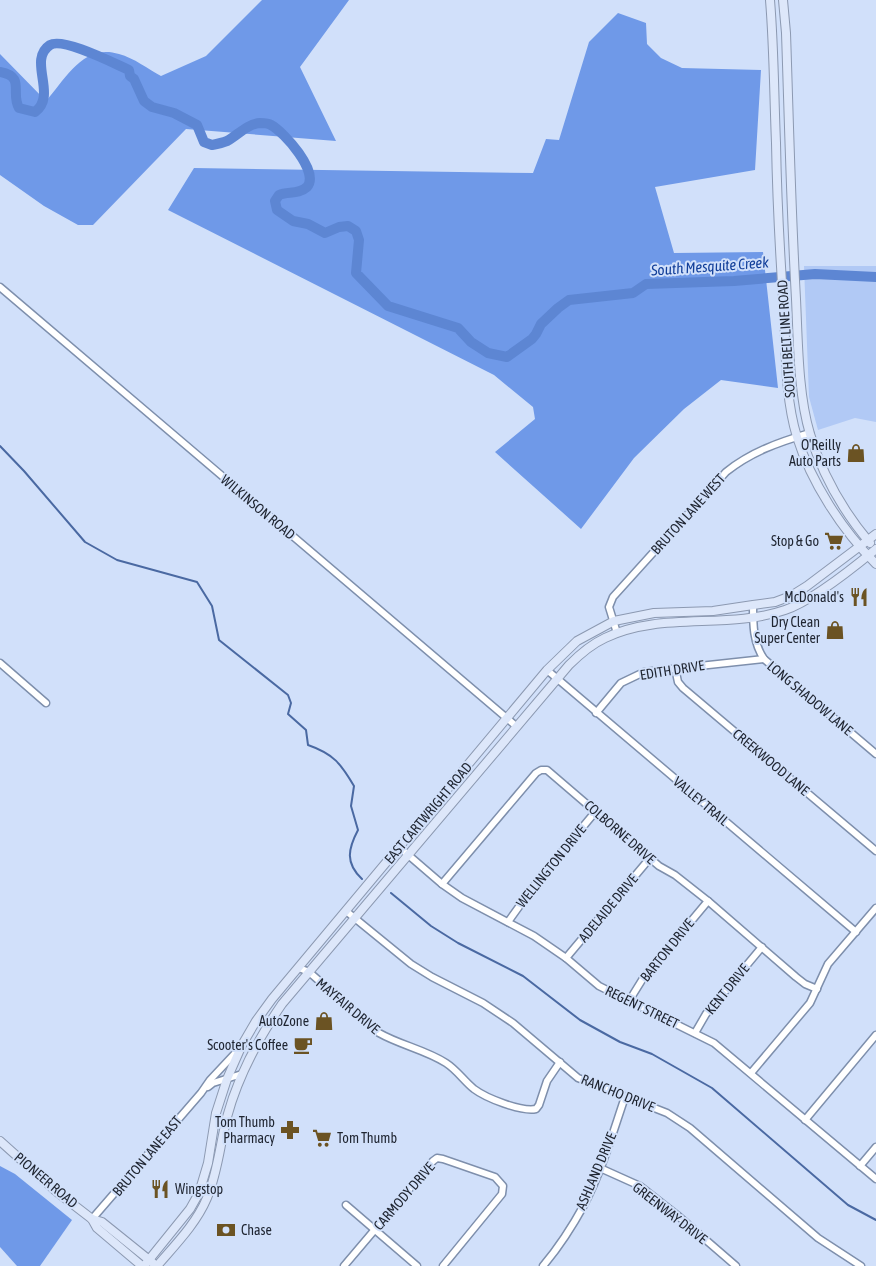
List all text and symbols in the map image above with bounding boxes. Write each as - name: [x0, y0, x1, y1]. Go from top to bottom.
- water label: South Mesquite Creek: [650, 253, 770, 279]
- street label: SOUTH BELT LINE ROAD: [774, 279, 798, 399]
- place label: O'Reilly Auto Parts: [789, 437, 841, 469]
- shop icon: O'Reilly Auto Parts: [845, 442, 867, 464]
- street label: BRUTON LANE WEST: [648, 470, 728, 558]
- street label: WILKINSON ROAD: [218, 471, 298, 543]
- supermarket icon: Stop & Go: [823, 530, 845, 552]
- place label: Stop & Go: [771, 533, 819, 549]
- restaurant icon: McDonald's: [848, 586, 870, 608]
- place label: McDonald's: [784, 589, 844, 605]
- place label: Dry Clean Super Center: [754, 614, 821, 646]
- shop icon: Dry Clean Super Center: [824, 619, 846, 641]
- street label: EDITH DRIVE: [639, 657, 705, 683]
- street label: LONG SHADOW LANE: [764, 658, 856, 738]
- street label: CREEKWOOD LANE: [730, 725, 812, 799]
- street label: EAST CARTWRIGHT ROAD: [381, 759, 475, 867]
- street label: VALLEY TRAIL: [670, 773, 732, 829]
- street label: COLBORNE DRIVE: [581, 797, 659, 867]
- street label: WELLINGTON DRIVE: [513, 821, 589, 911]
- street label: ADELAIDE DRIVE: [575, 871, 641, 945]
- street label: BARTON DRIVE: [637, 915, 697, 985]
- street label: KENT DRIVE: [702, 960, 752, 1018]
- street label: MAYFAIR DRIVE: [313, 975, 383, 1037]
- street label: REGENT STREET: [603, 982, 681, 1032]
- shop icon: AutoZone: [313, 1010, 335, 1032]
- place label: AutoZone: [259, 1013, 309, 1029]
- cafe icon: Scooter's Coffee: [292, 1034, 314, 1056]
- place label: Scooter's Coffee: [207, 1037, 288, 1053]
- street label: RANCHO DRIVE: [579, 1071, 657, 1115]
- street label: BRUTON LANE EAST: [109, 1113, 185, 1199]
- place label: Tom Thumb Pharmacy: [215, 1114, 275, 1146]
- pharmacy icon: Tom Thumb Pharmacy: [279, 1119, 301, 1141]
- supermarket icon: Tom Thumb: [311, 1127, 333, 1149]
- place label: Tom Thumb: [337, 1130, 397, 1146]
- street label: ASHLAND DRIVE: [573, 1130, 619, 1212]
- street label: PIONEER ROAD: [11, 1149, 81, 1211]
- street label: CARMODY DRIVE: [370, 1159, 438, 1233]
- restaurant icon: Wingstop: [149, 1178, 171, 1200]
- street label: GREENWAY DRIVE: [630, 1179, 710, 1247]
- place label: Wingstop: [175, 1181, 224, 1197]
- bank icon: Chase: [215, 1219, 237, 1241]
- place label: Chase: [241, 1222, 272, 1238]

